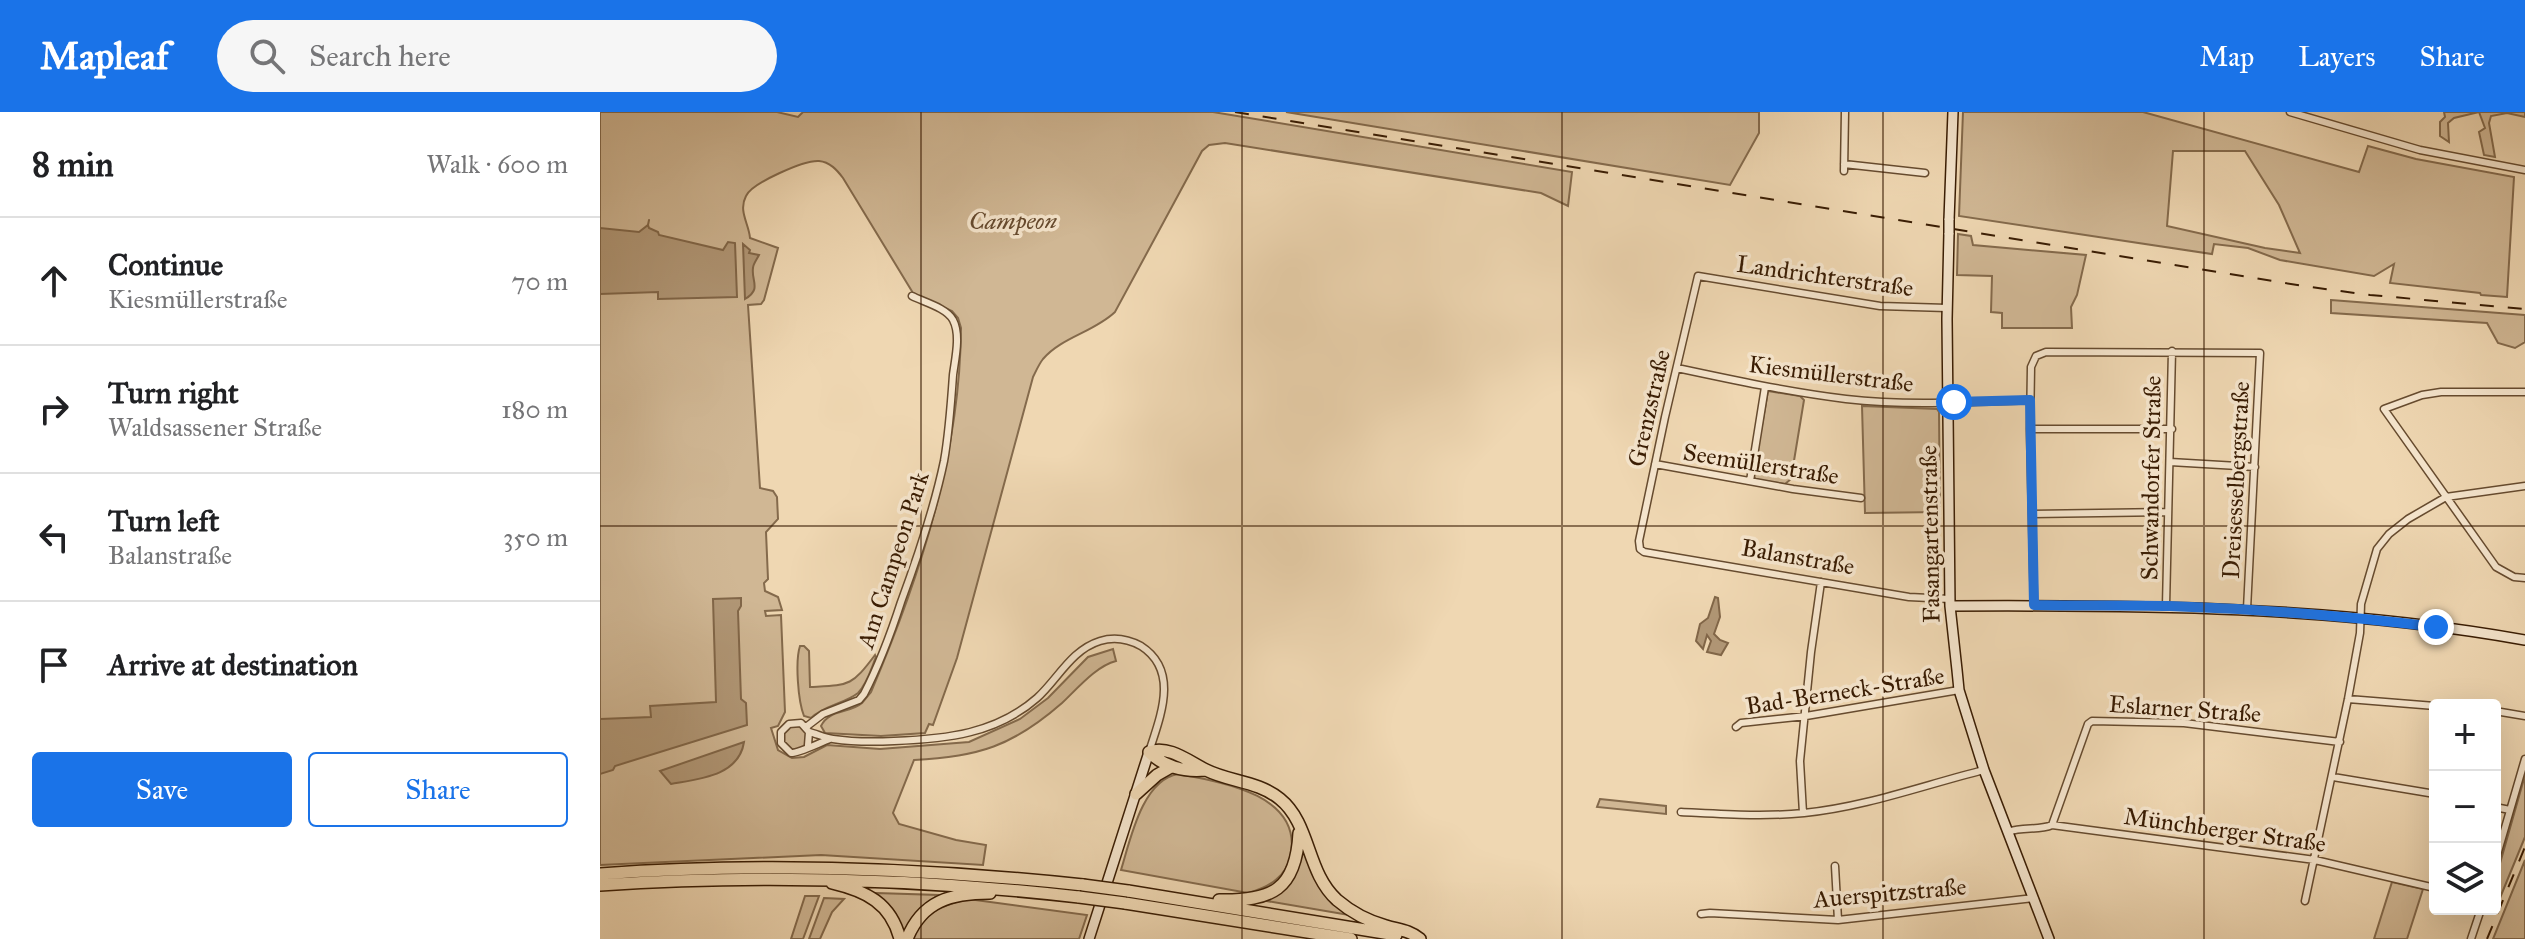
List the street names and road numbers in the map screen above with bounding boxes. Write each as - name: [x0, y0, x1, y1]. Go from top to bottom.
- street label: Landrichterstraße: [1735, 249, 1915, 303]
- street label: Grenzstraße: [1621, 347, 1677, 469]
- street label: Kiesmüllerstraße: [1747, 349, 1915, 399]
- street label: Schwandorfer Straße: [2134, 375, 2168, 581]
- street label: Dreisesselbergstraße: [2216, 380, 2256, 580]
- street label: Seemüllerstraße: [1681, 437, 1841, 491]
- street label: Fasangartenstraße: [1913, 445, 1947, 623]
- street label: Am Campeon Park: [850, 467, 936, 653]
- street label: Balanstraße: [1739, 532, 1857, 582]
- street label: Bad-Berneck-Straße: [1744, 660, 1946, 722]
- street label: Eslarner Straße: [2108, 689, 2262, 729]
- street label: Münchberger Straße: [2122, 801, 2328, 859]
- street label: Auerspitzstraße: [1811, 871, 1968, 915]

